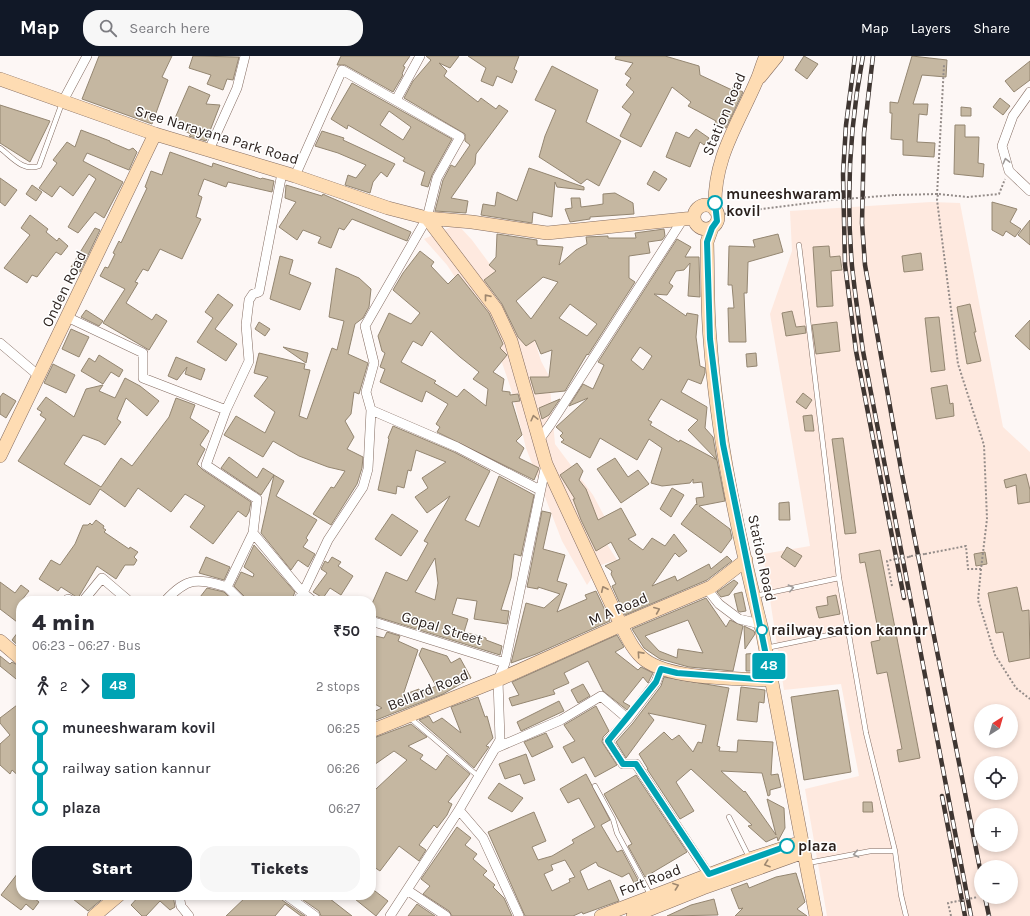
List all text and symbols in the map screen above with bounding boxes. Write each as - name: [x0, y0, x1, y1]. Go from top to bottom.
- search box: [83, 10, 363, 46]
- text: Map: [20, 17, 59, 39]
- icon: search: [97, 17, 119, 39]
- text: Search here: [129, 19, 210, 37]
- text: Map: [861, 20, 889, 37]
- text: Layers: [911, 20, 951, 37]
- text: Share: [973, 20, 1010, 37]
- street label: Station Road: [698, 70, 750, 158]
- street label: Sree Narayana Park Road: [133, 101, 301, 169]
- one-way arrow: [1003, 158, 1011, 165]
- place label: muneeshwaram kovil: [726, 185, 841, 220]
- marker: muneeshwaram kovil: [707, 195, 723, 211]
- street label: Onden Road: [38, 248, 90, 330]
- one-way arrow: [485, 295, 492, 302]
- one-way arrow: [530, 414, 538, 421]
- street label: Station Road: [744, 513, 780, 603]
- one-way arrow: [788, 584, 794, 592]
- one-way arrow: [601, 586, 609, 594]
- street label: M A Road: [585, 588, 651, 630]
- one-way arrow: [653, 606, 660, 614]
- street label: Gopal Street: [399, 607, 485, 649]
- text: 4 min: [32, 610, 95, 636]
- place label: railway sation kannur: [771, 621, 928, 639]
- text: ₹50: [333, 622, 360, 640]
- marker: railway sation kannur: [756, 624, 768, 636]
- text: 06:23 – 06:27 · Bus: [32, 638, 141, 653]
- one-way arrow: [637, 652, 644, 659]
- line badge: 48: [751, 653, 787, 679]
- text: 48: [760, 657, 778, 674]
- street label: Bellard Road: [385, 666, 471, 714]
- icon: walk: [32, 675, 54, 697]
- icon: forward: [74, 675, 96, 697]
- text: 48: [110, 677, 127, 694]
- text: 2: [60, 679, 68, 694]
- text: 2 stops: [316, 679, 360, 694]
- north arrow: [974, 704, 1018, 748]
- map controls: [974, 704, 1018, 904]
- text: muneeshwaram kovil: [62, 719, 216, 737]
- text: 06:25: [327, 721, 360, 736]
- button: locate: [974, 756, 1018, 800]
- text: railway sation kannur: [62, 759, 210, 777]
- text: 06:26: [327, 761, 360, 776]
- text: plaza: [62, 799, 101, 817]
- text: 06:27: [328, 801, 360, 816]
- button: +: [974, 808, 1018, 852]
- place label: plaza: [798, 837, 837, 855]
- marker: plaza: [779, 838, 795, 854]
- button: Start: [32, 846, 192, 892]
- button: Tickets: [200, 846, 360, 892]
- one-way arrow: [853, 849, 860, 857]
- street label: Fort Road: [617, 860, 683, 900]
- one-way arrow: [763, 860, 770, 868]
- button: −: [974, 860, 1018, 904]
- one-way arrow: [673, 883, 680, 891]

